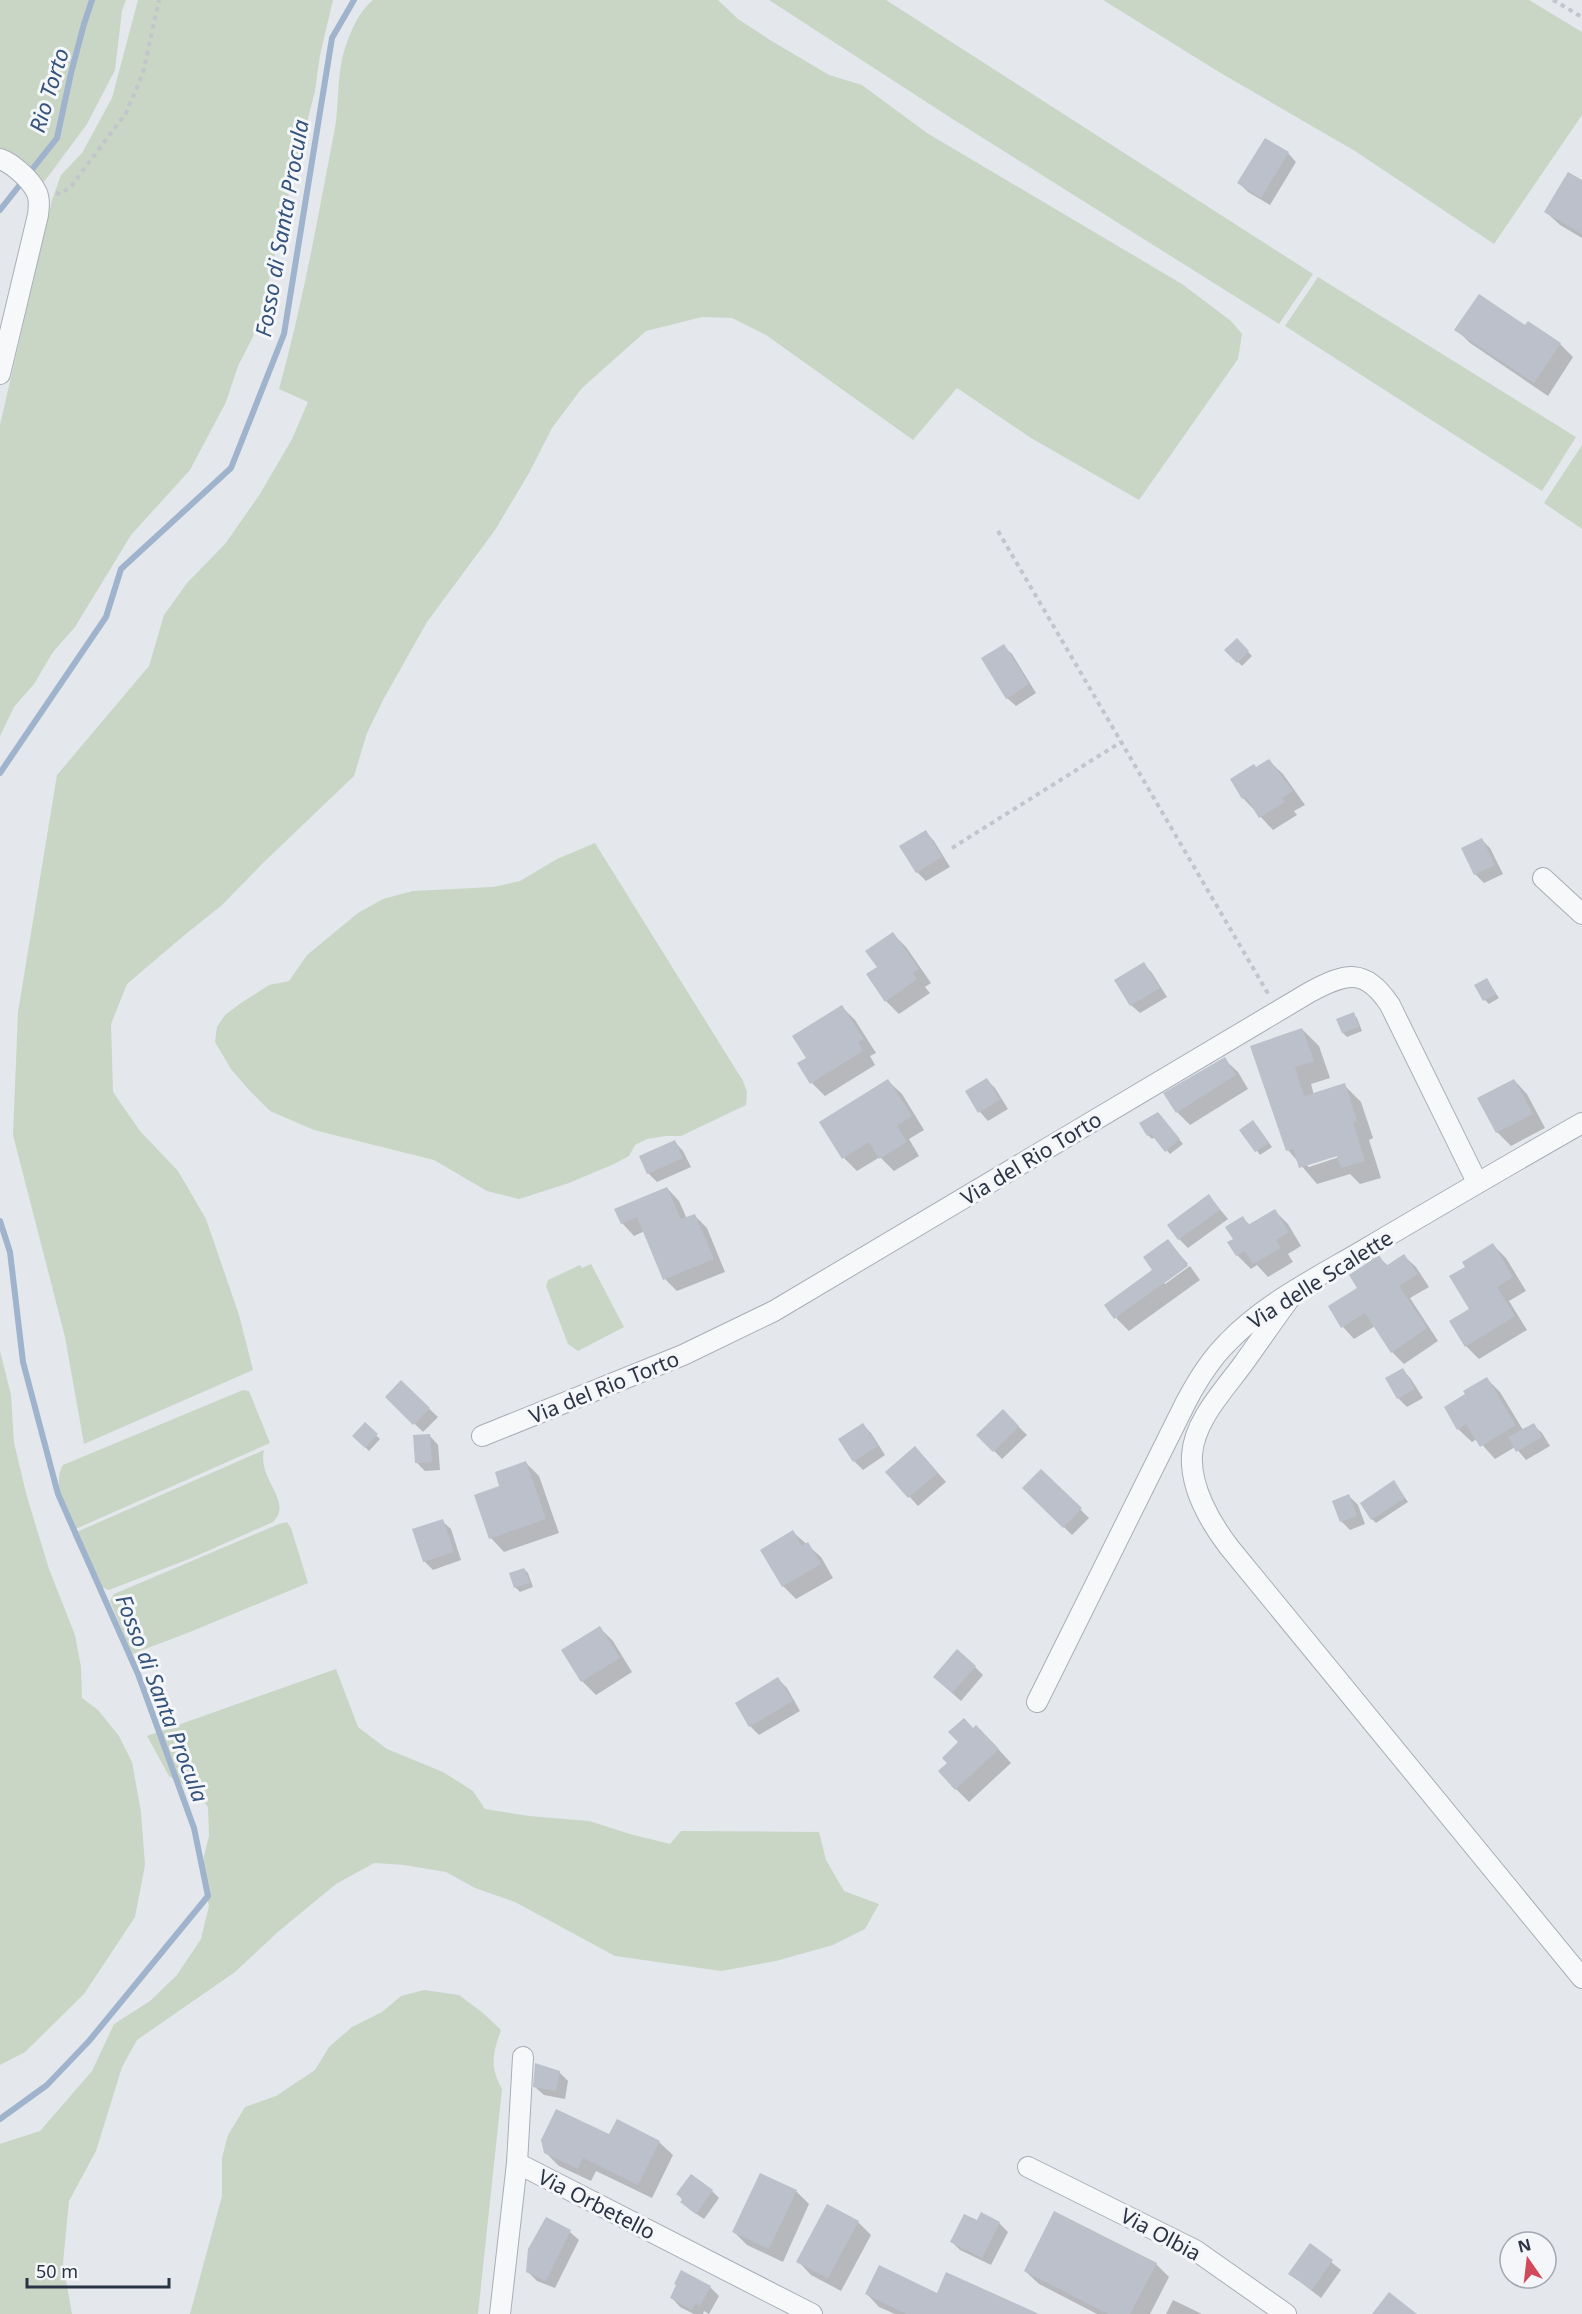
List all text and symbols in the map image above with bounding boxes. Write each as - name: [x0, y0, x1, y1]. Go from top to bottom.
- water label: Rio Torto: [21, 44, 75, 136]
- water label: Fosso di Santa Procula: [247, 117, 315, 339]
- street label: Via del Rio Torto: [955, 1105, 1107, 1211]
- street label: Via delle Scalette: [1242, 1223, 1398, 1335]
- street label: Via del Rio Torto: [525, 1344, 683, 1430]
- water label: Fosso di Santa Procula: [110, 1590, 217, 1807]
- street label: Via Orbetello: [534, 2162, 660, 2246]
- street label: Via Olbia: [1116, 2201, 1206, 2267]
- north arrow: [1498, 2230, 1558, 2290]
- text: N: [1515, 2233, 1533, 2258]
- scale bar: [27, 2251, 170, 2289]
- text: 50 m: [36, 2259, 78, 2283]

